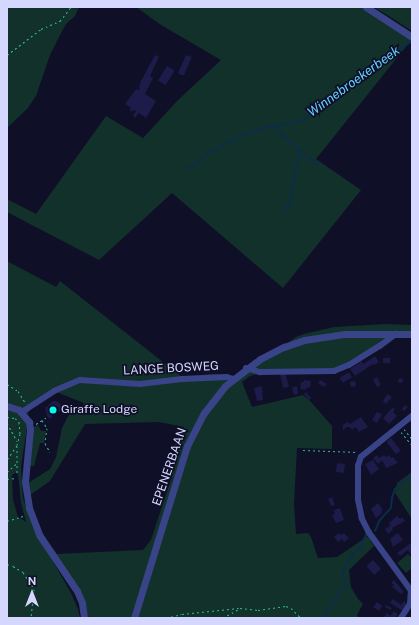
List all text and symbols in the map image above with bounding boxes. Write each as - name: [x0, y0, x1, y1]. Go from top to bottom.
- water label: Winnebroekerbeek: [305, 43, 403, 121]
- street label: LANGE BOSWEG: [123, 359, 219, 379]
- place label: Giraffe Lodge: [61, 403, 137, 417]
- marker: Giraffe Lodge: [48, 405, 58, 415]
- street label: EPENERBAAN: [150, 426, 190, 508]
- north arrow: [12, 573, 52, 613]
- text: N: [28, 575, 36, 587]

